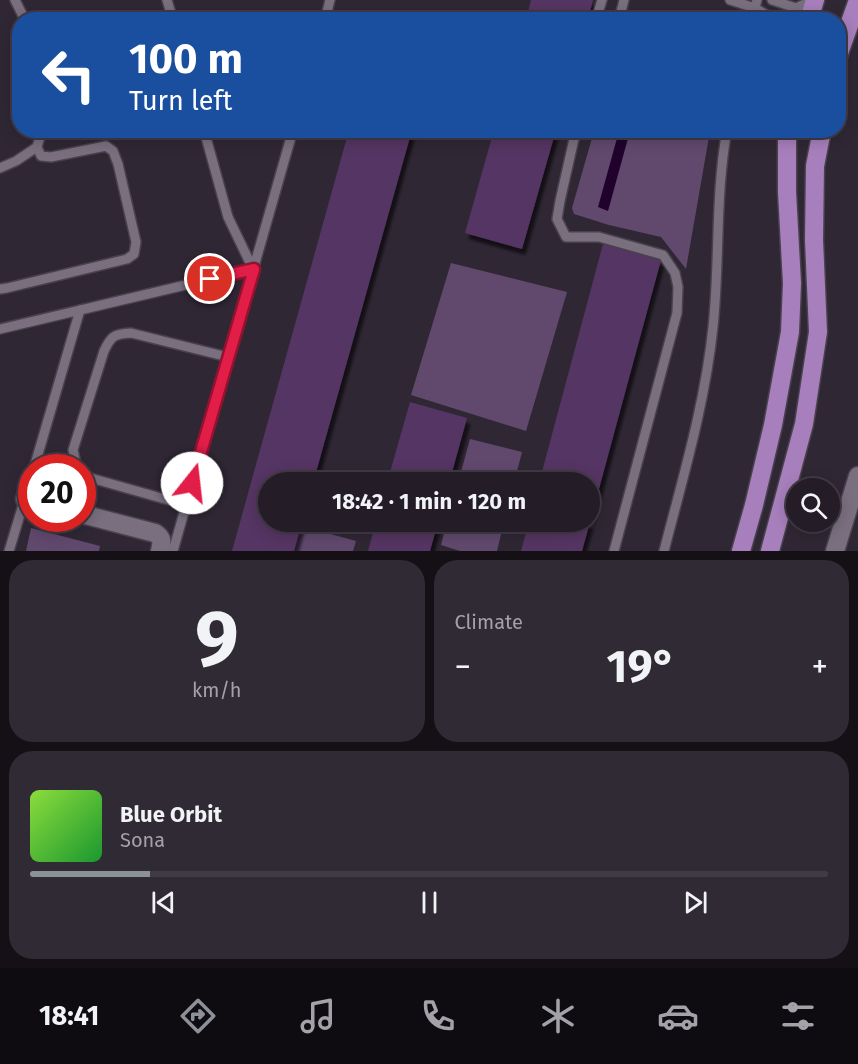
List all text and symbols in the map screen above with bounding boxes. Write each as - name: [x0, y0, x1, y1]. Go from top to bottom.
- text: 100 m: [129, 34, 243, 84]
- icon: left: [30, 36, 108, 114]
- text: Turn left: [129, 85, 232, 117]
- pin: [184, 253, 235, 304]
- icon: arrive: [193, 262, 226, 295]
- position arrow: [160, 451, 224, 515]
- speed limit sign: 20: [18, 454, 96, 532]
- map controls: [786, 478, 840, 532]
- button: search: [786, 478, 840, 532]
- text: 18:42 · 1 min · 120 m: [332, 488, 526, 515]
- text: 9: [195, 592, 239, 686]
- text: Climate: [455, 610, 523, 634]
- text: 19°: [607, 640, 676, 694]
- text: −: [455, 647, 471, 687]
- text: +: [812, 647, 828, 687]
- text: km/h: [192, 678, 242, 702]
- text: Blue Orbit: [120, 801, 222, 828]
- text: Sona: [120, 828, 165, 852]
- icon: previous: [147, 886, 180, 919]
- icon: pause: [413, 886, 446, 919]
- icon: next: [679, 886, 712, 919]
- icon: directions: [177, 995, 219, 1037]
- icon: music: [297, 995, 339, 1037]
- icon: phone: [417, 995, 459, 1037]
- icon: climate: [537, 995, 579, 1037]
- icon: car: [657, 995, 699, 1037]
- icon: filters: [777, 995, 819, 1037]
- text: 18:41: [39, 1000, 99, 1032]

